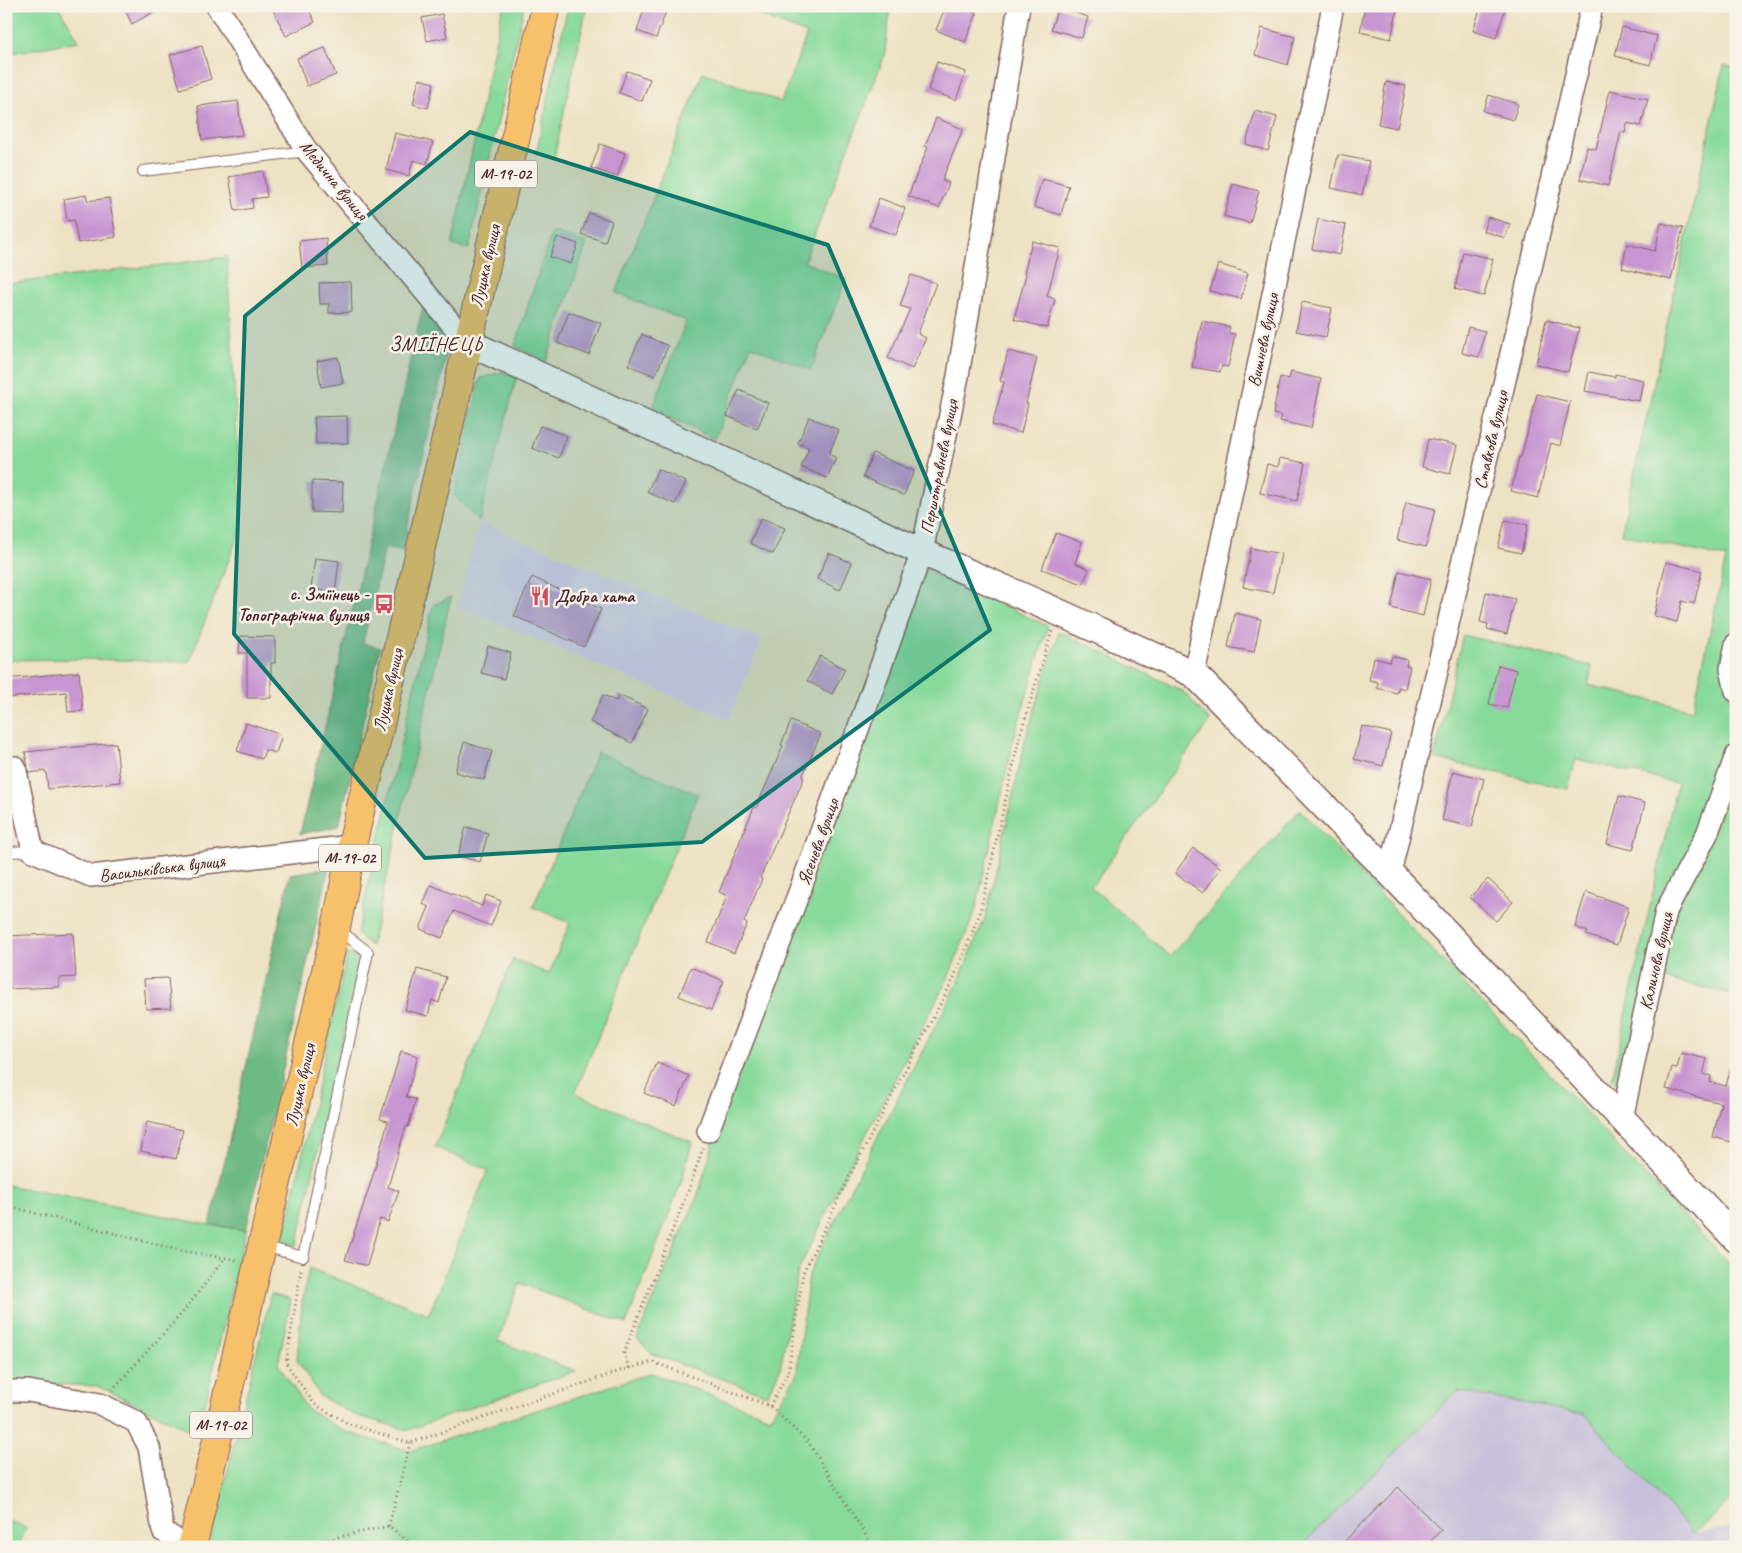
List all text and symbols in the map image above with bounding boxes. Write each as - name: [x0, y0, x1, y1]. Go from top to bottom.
- street label: Медична вулиця: [295, 136, 374, 226]
- road number: М-19-02: [475, 160, 537, 188]
- street label: Луцька вулиця: [465, 221, 505, 309]
- street label: Вишнева вулиця: [1242, 290, 1284, 389]
- district label: ЗМІЇНЕЦЬ: [389, 332, 483, 357]
- street label: Ставкова вулиця: [1469, 387, 1513, 491]
- street label: Першотравнева вулиця: [915, 397, 963, 536]
- place label: с. Зміїнець - Топографічна вулиця: [238, 583, 370, 626]
- restaurant icon: Добра хата: [529, 585, 551, 607]
- place label: Добра хата: [555, 585, 636, 607]
- bus stop icon: с. Зміїнець - Топографічна вулиця: [373, 593, 395, 615]
- street label: Луцька вулиця: [368, 645, 408, 733]
- street label: Ясенева вулиця: [792, 794, 844, 888]
- road number: М-19-02: [319, 844, 381, 871]
- street label: Васильківська вулиця: [98, 849, 228, 887]
- street label: Калинова вулиця: [1634, 909, 1678, 1012]
- street label: Луцька вулиця: [280, 1040, 320, 1128]
- road number: М-19-02: [190, 1412, 252, 1438]

